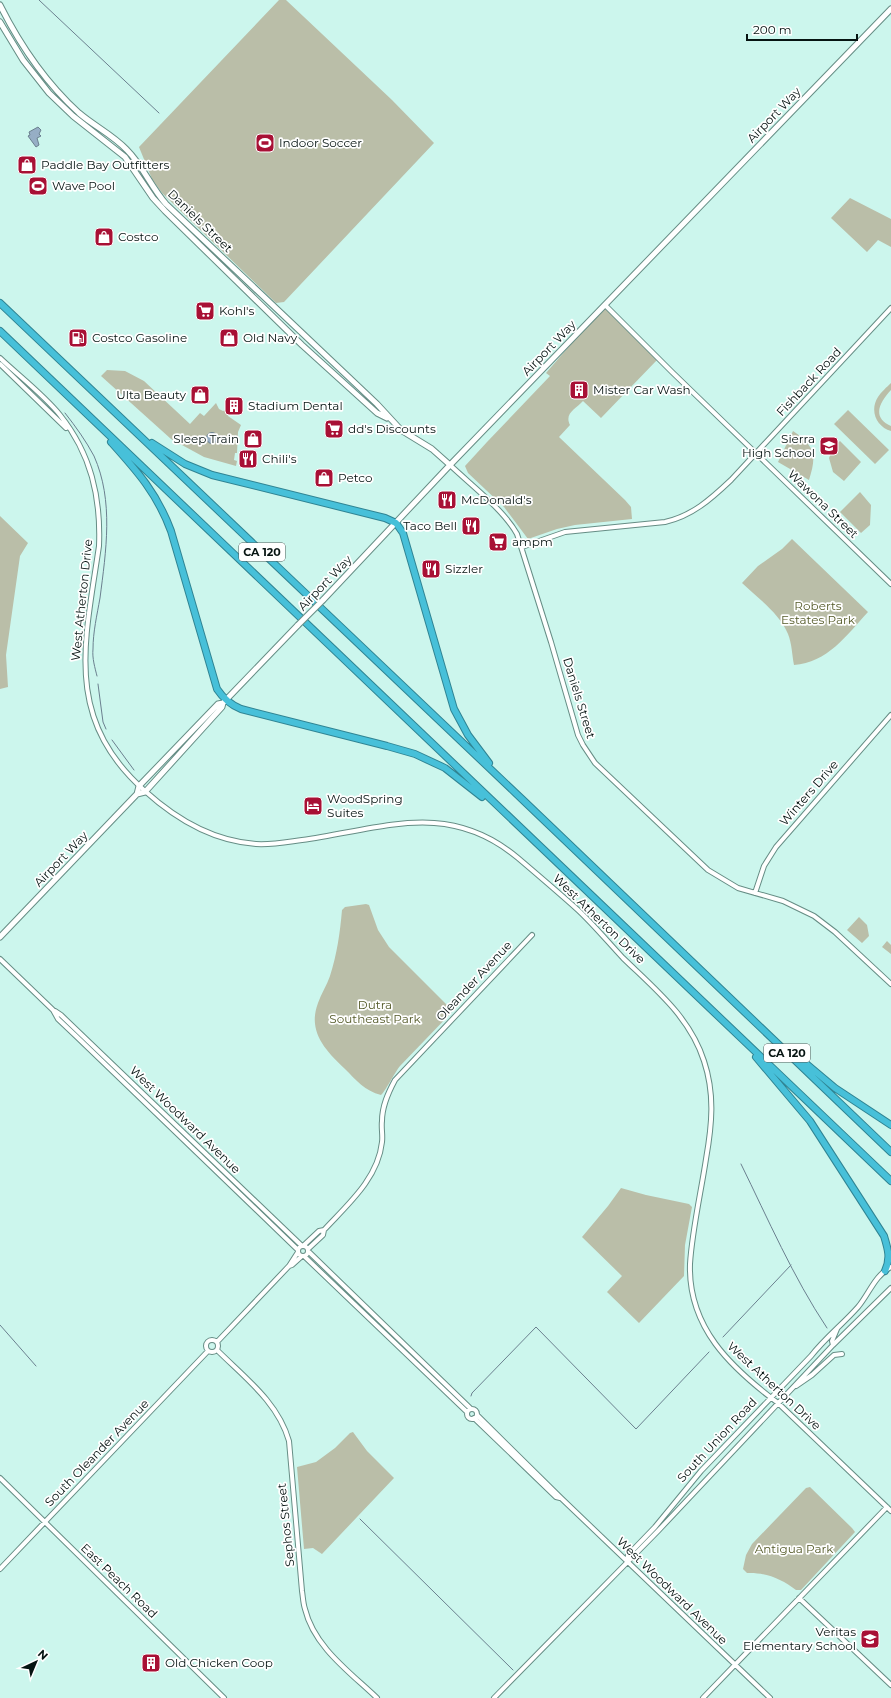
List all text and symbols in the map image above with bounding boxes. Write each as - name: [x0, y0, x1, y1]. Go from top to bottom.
- scale bar: [747, 16, 857, 42]
- text: 200 m: [753, 22, 792, 37]
- street label: Airport Way: [743, 83, 804, 145]
- sports icon: Indoor Soccer: [254, 132, 276, 154]
- place label: Indoor Soccer: [279, 135, 362, 150]
- shop icon: Paddle Bay Outfitters: [16, 154, 38, 176]
- place label: Paddle Bay Outfitters: [41, 157, 169, 172]
- sports icon: Wave Pool: [27, 175, 49, 197]
- place label: Wave Pool: [52, 178, 115, 193]
- street label: Daniels Street: [165, 186, 236, 255]
- shop icon: Costco: [93, 226, 115, 248]
- place label: Costco: [118, 229, 158, 244]
- supermarket icon: Kohl's: [194, 300, 216, 322]
- place label: Kohl's: [219, 303, 255, 318]
- street label: Airport Way: [518, 316, 579, 378]
- fuel station icon: Costco Gasoline: [67, 327, 89, 349]
- shop icon: Old Navy: [218, 327, 240, 349]
- place label: Costco Gasoline: [92, 330, 187, 345]
- place label: Old Navy: [243, 330, 298, 345]
- street label: Fishback Road: [773, 344, 844, 419]
- building icon: Mister Car Wash: [568, 379, 590, 401]
- place label: Mister Car Wash: [593, 382, 691, 397]
- shop icon: Ulta Beauty: [189, 384, 211, 406]
- place label: Ulta Beauty: [116, 387, 186, 402]
- building icon: Stadium Dental: [223, 395, 245, 417]
- place label: Stadium Dental: [248, 398, 343, 413]
- supermarket icon: dd's Discounts: [323, 418, 345, 440]
- place label: dd's Discounts: [348, 421, 436, 436]
- shop icon: Sleep Train: [242, 428, 264, 450]
- place label: Sleep Train: [173, 431, 239, 446]
- place label: Sierra High School: [742, 431, 815, 460]
- school or university icon: Sierra High School: [818, 435, 840, 457]
- restaurant icon: Chili's: [237, 448, 259, 470]
- place label: Chili's: [262, 451, 297, 466]
- street label: Wawona Street: [785, 466, 862, 541]
- shop icon: Petco: [313, 467, 335, 489]
- place label: Petco: [338, 470, 373, 485]
- restaurant icon: McDonald's: [436, 489, 458, 511]
- place label: McDonald's: [461, 492, 532, 507]
- restaurant icon: Taco Bell: [460, 515, 482, 537]
- place label: Taco Bell: [403, 518, 457, 533]
- supermarket icon: ampm: [487, 531, 509, 553]
- place label: ampm: [512, 534, 553, 549]
- street label: West Atherton Drive: [68, 538, 95, 662]
- road number: CA 120: [239, 543, 285, 561]
- street label: Airport Way: [294, 551, 355, 613]
- restaurant icon: Sizzler: [420, 558, 442, 580]
- place label: Sizzler: [445, 561, 483, 576]
- park label: Roberts Estates Park: [781, 598, 856, 627]
- street label: Daniels Street: [560, 655, 599, 740]
- street label: Winters Drive: [776, 757, 841, 828]
- place label: WoodSpring Suites: [327, 791, 403, 820]
- hotel icon: WoodSpring Suites: [302, 795, 324, 817]
- street label: Airport Way: [30, 827, 91, 889]
- street label: West Atherton Drive: [550, 871, 649, 967]
- street label: Oleander Avenue: [433, 937, 515, 1024]
- park label: Dutra Southeast Park: [329, 997, 422, 1026]
- road number: CA 120: [764, 1044, 810, 1062]
- street label: West Woodward Avenue: [127, 1063, 244, 1177]
- street label: West Atherton Drive: [724, 1338, 824, 1433]
- street label: South Union Road: [674, 1394, 760, 1485]
- street label: South Oleander Avenue: [41, 1396, 152, 1509]
- street label: Sephos Street: [274, 1483, 297, 1567]
- street label: West Woodward Avenue: [614, 1534, 731, 1648]
- street label: East Peach Road: [78, 1540, 161, 1621]
- park label: Antigua Park: [755, 1541, 834, 1556]
- place label: Veritas Elementary School: [743, 1624, 856, 1653]
- school or university icon: Veritas Elementary School: [859, 1628, 881, 1650]
- north arrow: [16, 1642, 56, 1682]
- text: N: [35, 1647, 51, 1663]
- building icon: Old Chicken Coop: [140, 1652, 162, 1674]
- place label: Old Chicken Coop: [165, 1655, 273, 1670]

